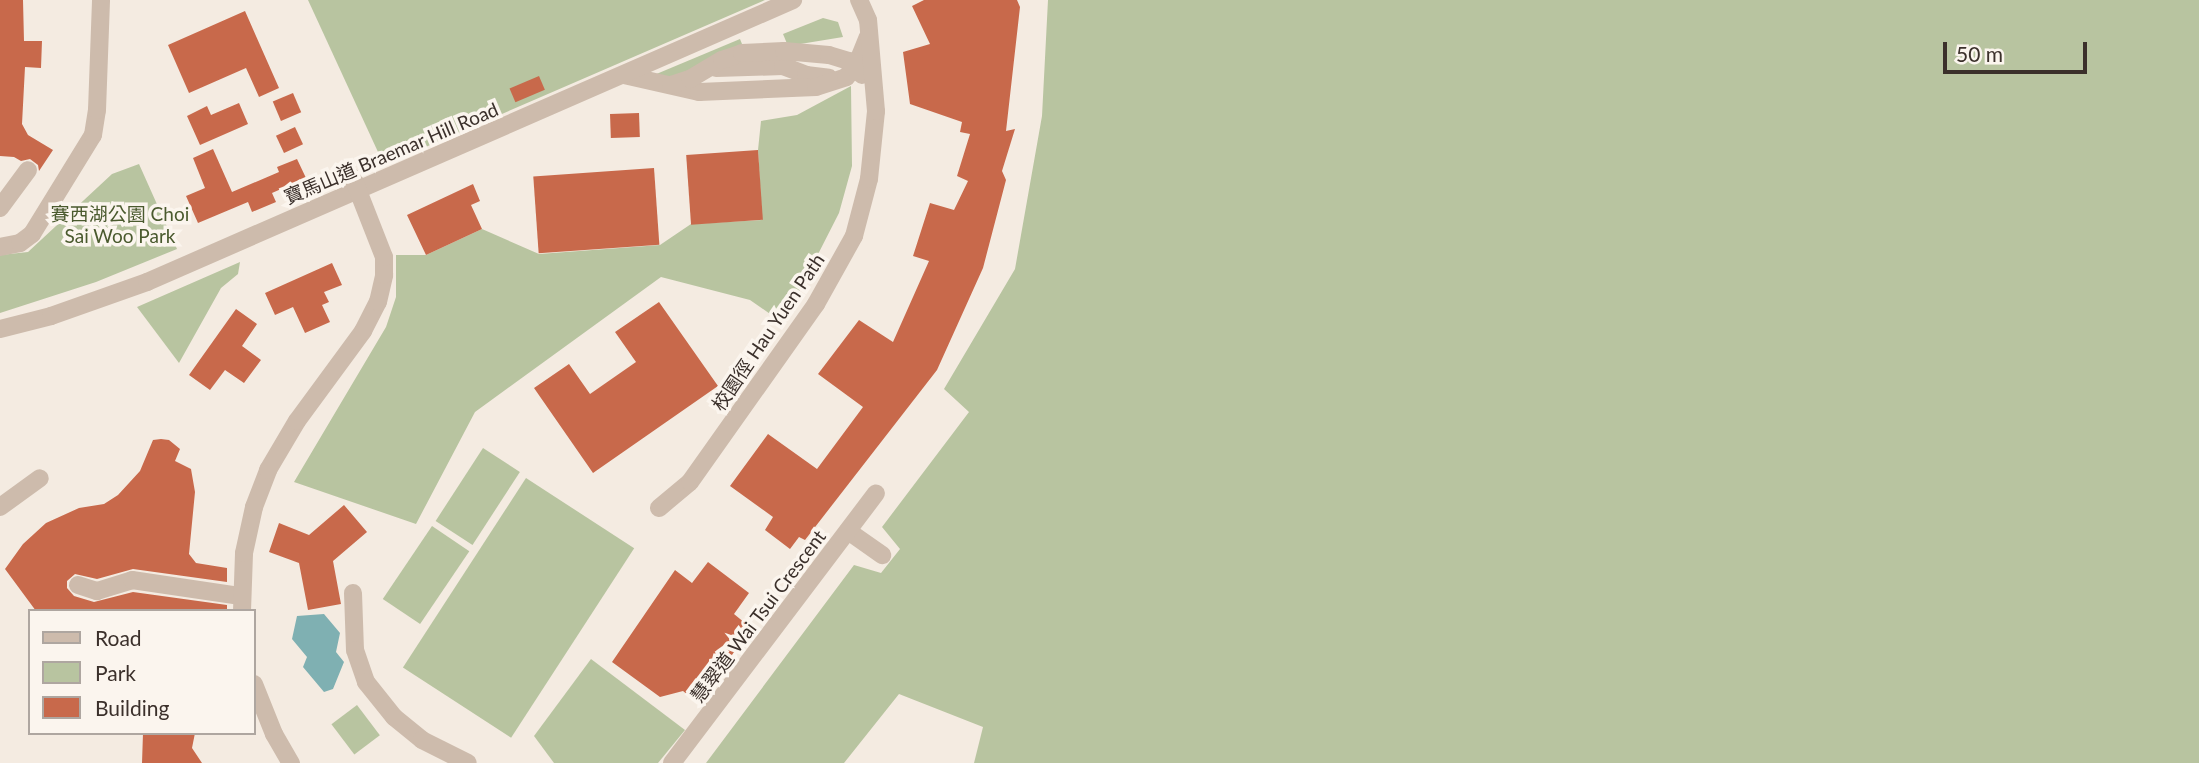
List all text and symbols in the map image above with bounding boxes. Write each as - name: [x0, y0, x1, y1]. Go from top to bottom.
- scale bar: [1947, 28, 2090, 72]
- text: 50 m: [1956, 41, 2003, 66]
- street label: 寶馬山道 Braemar Hill Road: [280, 97, 502, 209]
- park label: 賽西湖公園 Choi Sai Woo Park: [51, 203, 189, 247]
- street label: 校園徑 Hau Yuen Path: [707, 249, 829, 415]
- street label: 慧翠道 Wai Tsui Crescent: [686, 525, 830, 707]
- legend: [28, 609, 256, 735]
- text: Road: [95, 625, 142, 650]
- text: Park: [95, 660, 136, 685]
- text: Building: [95, 695, 170, 720]

